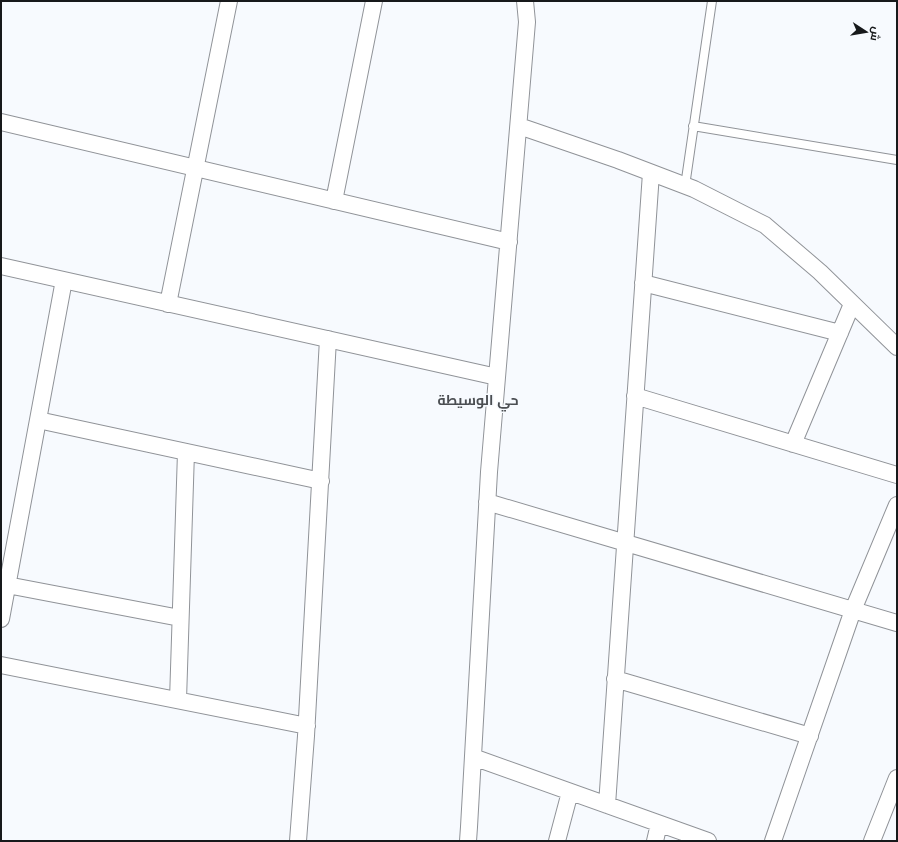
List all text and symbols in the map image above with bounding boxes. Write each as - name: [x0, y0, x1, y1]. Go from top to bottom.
- north arrow: [846, 12, 886, 52]
- text: ش: [867, 26, 884, 42]
- district label: حي الوسيطة: [437, 391, 519, 412]

